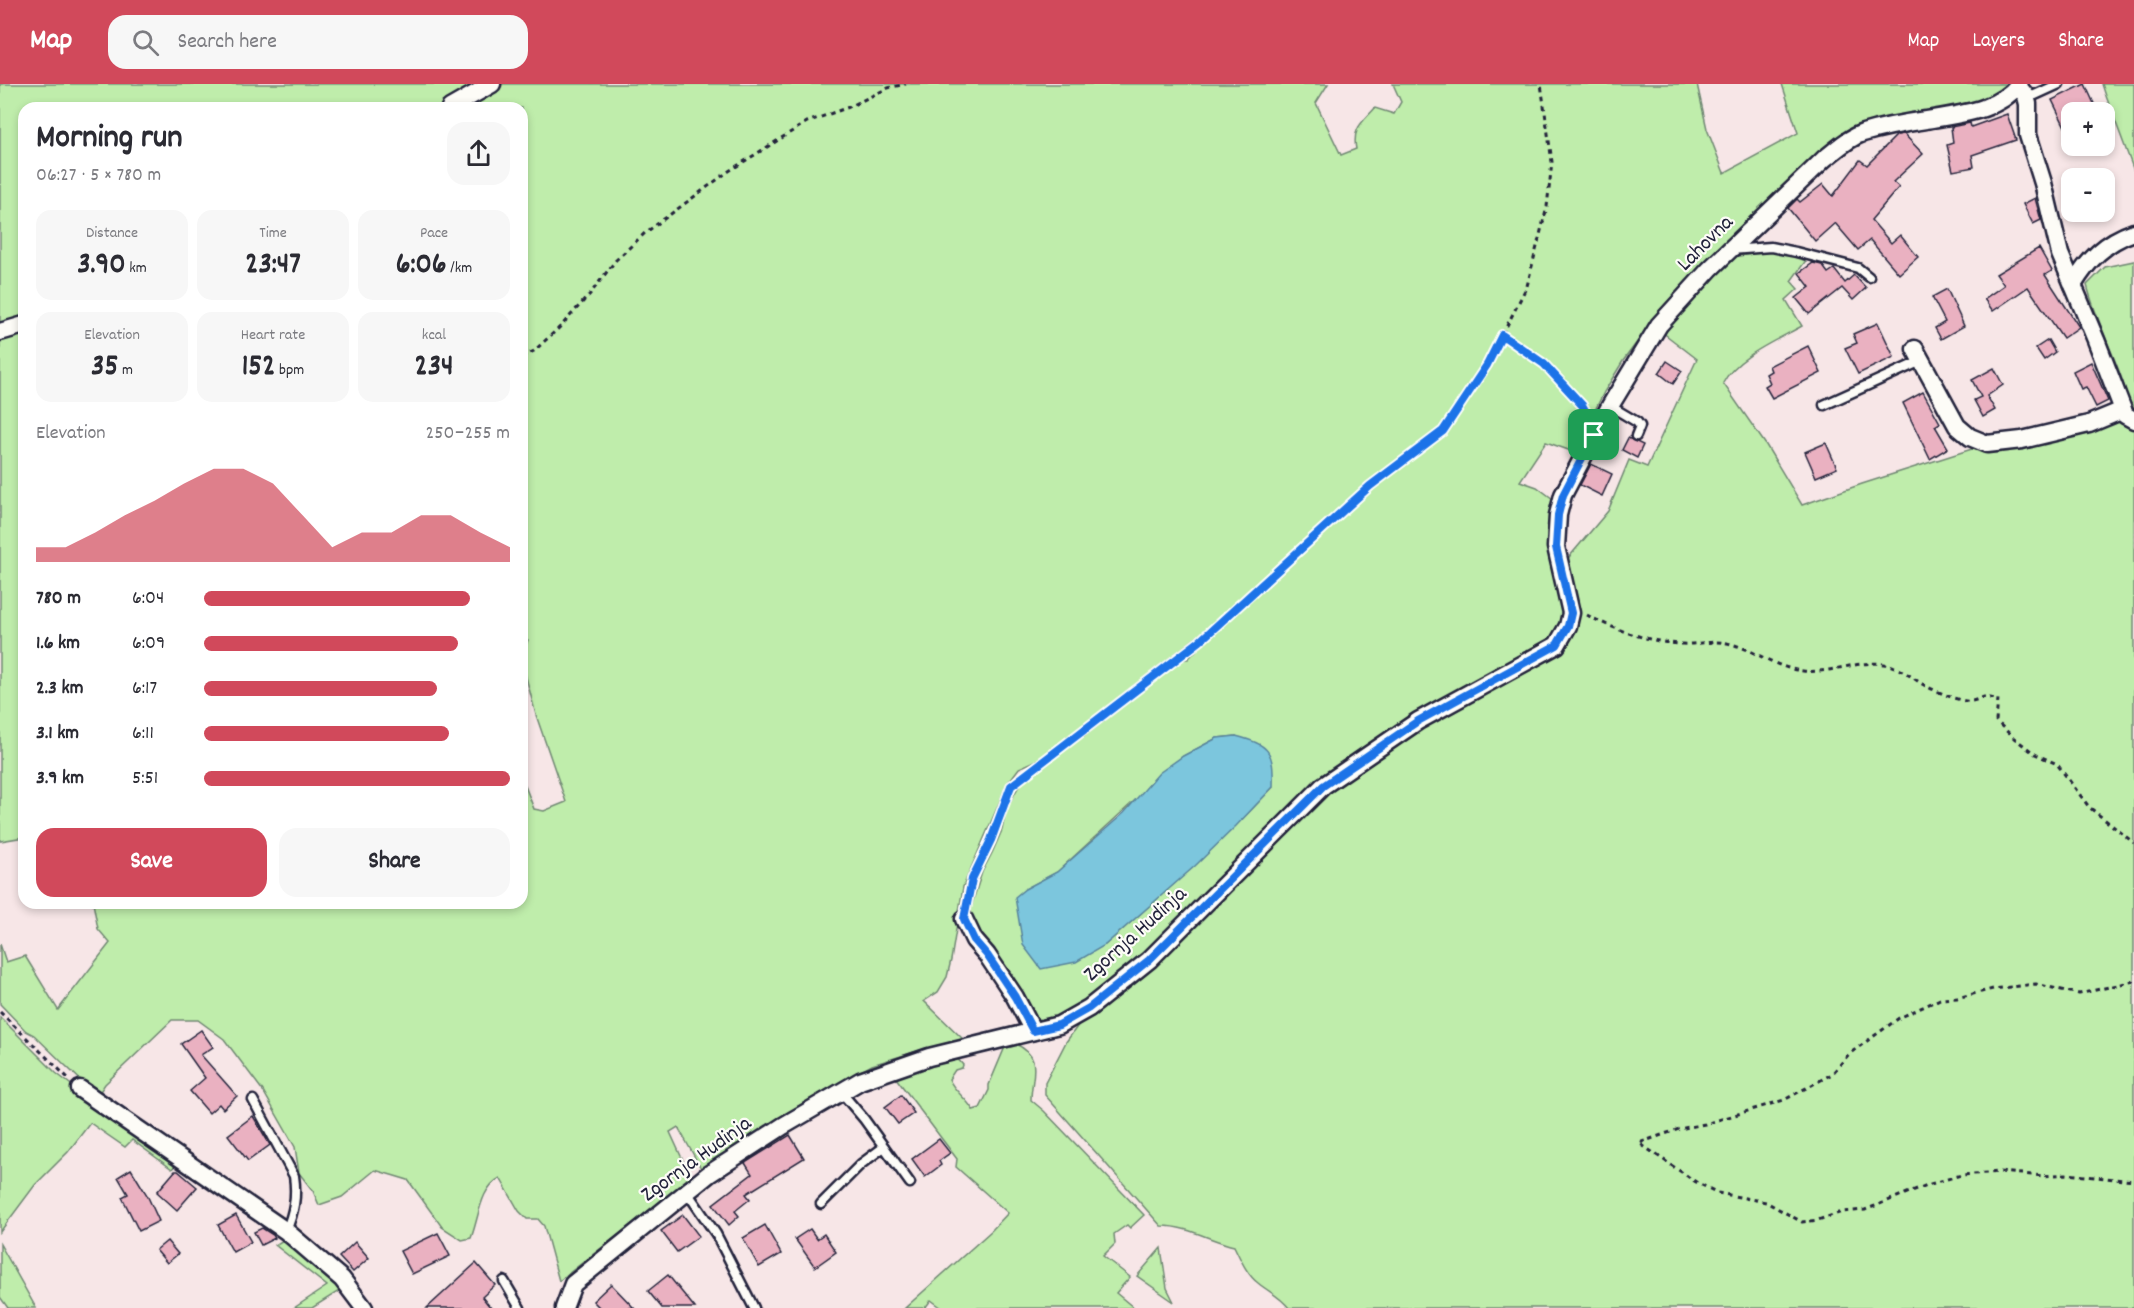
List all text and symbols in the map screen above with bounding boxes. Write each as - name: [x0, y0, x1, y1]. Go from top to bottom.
- search box: [108, 15, 528, 69]
- text: Map: [30, 22, 72, 62]
- icon: search: [129, 26, 162, 59]
- text: Search here: [177, 27, 277, 58]
- text: Map: [1908, 27, 1939, 57]
- text: Layers: [1972, 27, 2025, 57]
- text: Share: [2058, 27, 2104, 57]
- map controls: [2061, 102, 2115, 222]
- button: +: [2061, 102, 2115, 156]
- text: Morning run: [36, 116, 183, 163]
- button: share: [447, 122, 510, 185]
- text: 06:27 · 5 × 780 m: [36, 162, 161, 190]
- button: −: [2061, 168, 2115, 222]
- street label: Lahovna: [1671, 208, 1742, 279]
- text: Distance: [86, 222, 138, 245]
- text: Time: [259, 222, 287, 245]
- text: Pace: [420, 222, 448, 245]
- text: 3.90: [77, 245, 126, 288]
- text: 23:47: [245, 245, 301, 288]
- text: 6:06: [396, 245, 446, 288]
- text: km: [126, 257, 147, 280]
- text: /km: [446, 257, 472, 280]
- text: Elevation: [84, 324, 140, 347]
- text: Heart rate: [241, 324, 305, 347]
- text: kcal: [422, 324, 446, 347]
- text: 35: [91, 347, 118, 390]
- text: 152: [242, 347, 275, 390]
- text: 234: [415, 347, 453, 390]
- text: m: [118, 359, 133, 382]
- text: bpm: [275, 359, 304, 382]
- pin: [1568, 409, 1619, 460]
- icon: arrive: [1577, 418, 1610, 451]
- text: Elevation: [36, 420, 106, 448]
- text: 250–255 m: [426, 420, 510, 448]
- text: 780 m: [36, 585, 81, 613]
- text: 6:04: [132, 585, 164, 613]
- text: 1.6 km: [36, 630, 80, 658]
- text: 6:09: [132, 630, 165, 658]
- text: 2.3 km: [36, 675, 83, 703]
- text: 6:17: [132, 675, 157, 703]
- text: 3.1 km: [36, 720, 79, 748]
- text: 6:11: [132, 720, 154, 748]
- text: 3.9 km: [36, 765, 84, 793]
- text: 5:51: [132, 765, 158, 793]
- button: Save: [36, 828, 267, 897]
- button: Share: [279, 828, 510, 897]
- street label: Zgornja Hudinja: [1077, 880, 1195, 990]
- street label: Zgornja Hudinja: [635, 1109, 759, 1211]

